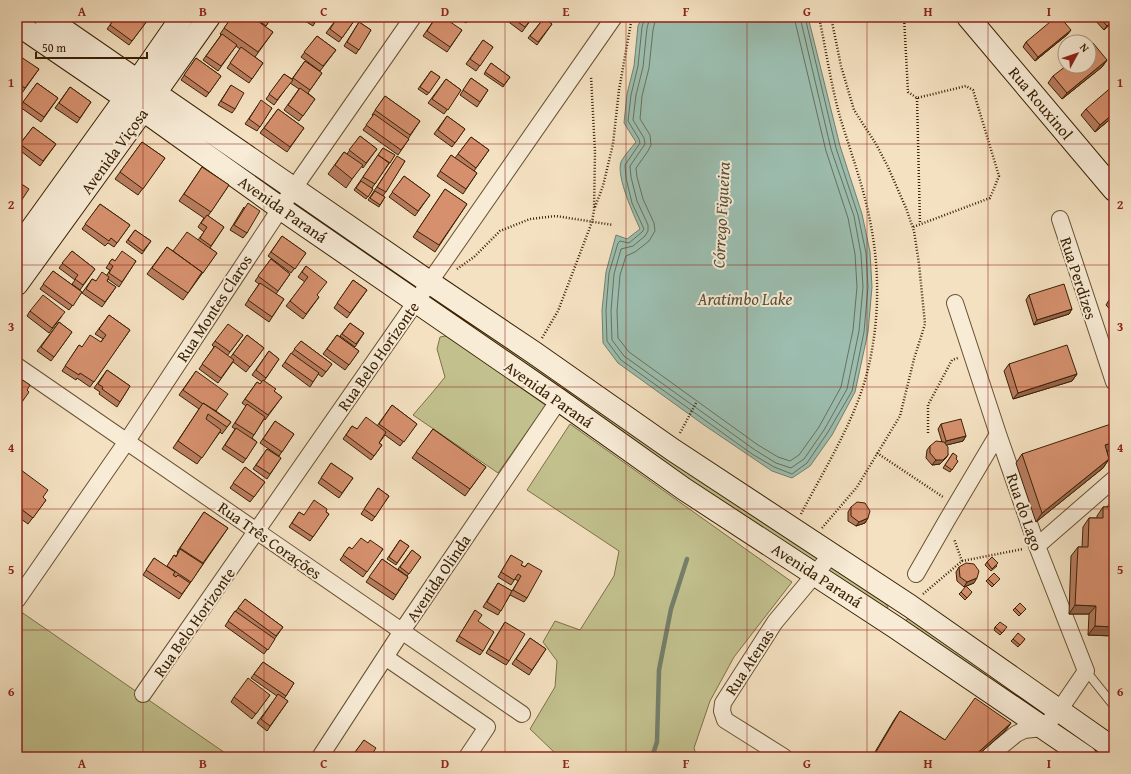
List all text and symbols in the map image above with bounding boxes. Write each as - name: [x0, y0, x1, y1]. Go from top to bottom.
- text: A: [78, 2, 87, 21]
- text: B: [199, 2, 207, 21]
- text: C: [320, 2, 328, 21]
- text: D: [441, 2, 449, 21]
- text: E: [563, 2, 570, 21]
- text: F: [683, 2, 690, 21]
- text: G: [803, 2, 811, 21]
- text: H: [923, 2, 933, 21]
- text: I: [1047, 2, 1051, 21]
- scale bar: [36, 34, 147, 60]
- north arrow: [1057, 34, 1097, 74]
- text: 50 m: [42, 39, 66, 56]
- text: N: [1076, 40, 1094, 56]
- street label: Rua Rouxinol: [1003, 61, 1079, 145]
- text: 1: [8, 73, 14, 92]
- text: 1: [1117, 73, 1123, 92]
- street label: Avenida Viçosa: [75, 103, 154, 199]
- water label: Córrego Figueira: [705, 161, 736, 269]
- street label: Avenida Paraná: [234, 169, 333, 249]
- text: 2: [8, 195, 15, 214]
- text: 2: [1117, 195, 1124, 214]
- street label: Rua Perdizes: [1054, 234, 1104, 322]
- street label: Rua Montes Claros: [170, 250, 258, 366]
- water label: Aratimbo Lake: [697, 286, 792, 311]
- street label: Rua Belo Horizonte: [331, 296, 425, 416]
- text: 3: [8, 317, 14, 336]
- text: 3: [1117, 317, 1123, 336]
- street label: Avenida Paraná: [500, 354, 599, 434]
- text: 4: [8, 438, 15, 457]
- text: 4: [1117, 438, 1124, 457]
- street label: Rua do Lago: [1001, 470, 1049, 554]
- street label: Rua Três Corações: [213, 495, 327, 585]
- street label: Avenida Olinda: [400, 529, 476, 627]
- street label: Avenida Paraná: [767, 537, 867, 614]
- text: 5: [8, 560, 15, 579]
- text: 5: [1117, 560, 1124, 579]
- street label: Rua Belo Horizonte: [147, 562, 241, 682]
- street label: Rua Atenas: [719, 624, 779, 700]
- text: 6: [8, 682, 15, 701]
- text: 6: [1117, 682, 1124, 701]
- text: A: [78, 754, 87, 773]
- text: B: [199, 754, 207, 773]
- text: C: [320, 754, 328, 773]
- text: D: [441, 754, 449, 773]
- text: E: [563, 754, 570, 773]
- text: F: [683, 754, 690, 773]
- text: G: [803, 754, 811, 773]
- text: H: [923, 754, 933, 773]
- text: I: [1047, 754, 1051, 773]

